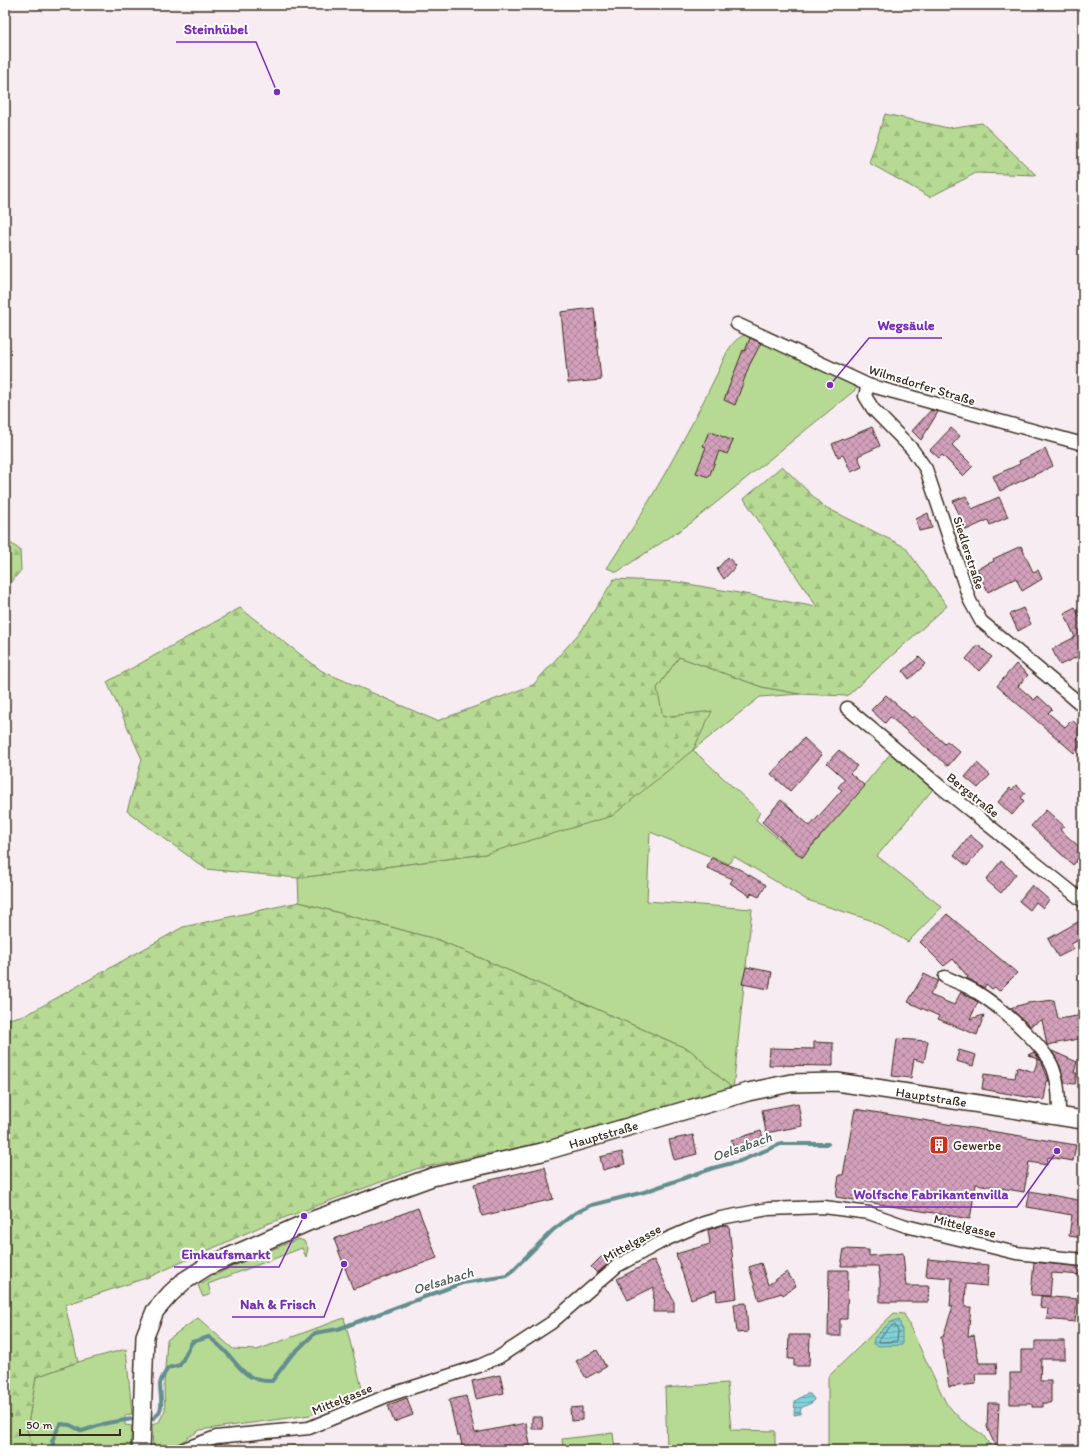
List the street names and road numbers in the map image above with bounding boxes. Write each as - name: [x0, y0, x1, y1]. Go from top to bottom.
- street label: Wilmsdorfer Straße: [867, 362, 977, 408]
- street label: Siedlerstraße: [950, 515, 988, 591]
- street label: Bergstraße: [944, 769, 1002, 821]
- street label: Hauptstraße: [895, 1084, 968, 1109]
- street label: Hauptstraße: [567, 1117, 640, 1151]
- street label: Mittelgasse: [932, 1211, 998, 1241]
- street label: Mittelgasse: [600, 1221, 664, 1265]
- street label: Mittelgasse: [310, 1380, 374, 1418]

